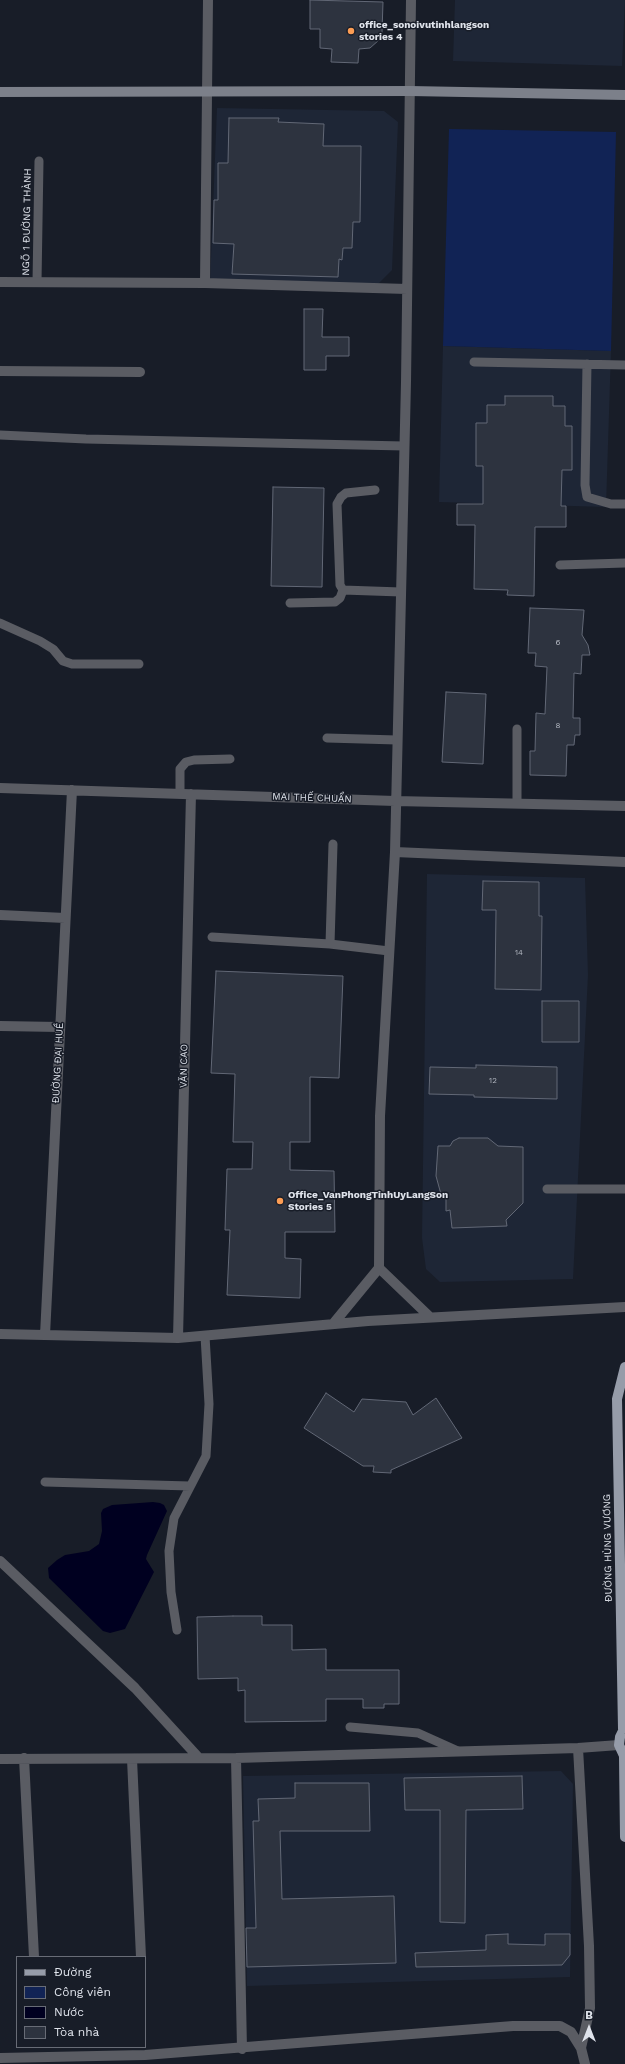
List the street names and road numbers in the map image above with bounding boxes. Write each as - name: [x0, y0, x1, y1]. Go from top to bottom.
- street label: NGÕ 1 ĐƯỜNG THÀNH: [20, 168, 34, 276]
- street label: MAI THẾ CHUẨN: [272, 791, 352, 805]
- street label: ĐƯỜNG ĐẠI HUỀ: [50, 1022, 66, 1104]
- street label: VĂN CAO: [178, 1044, 190, 1088]
- street label: ĐƯỜNG HÙNG VƯƠNG: [601, 1494, 615, 1602]

